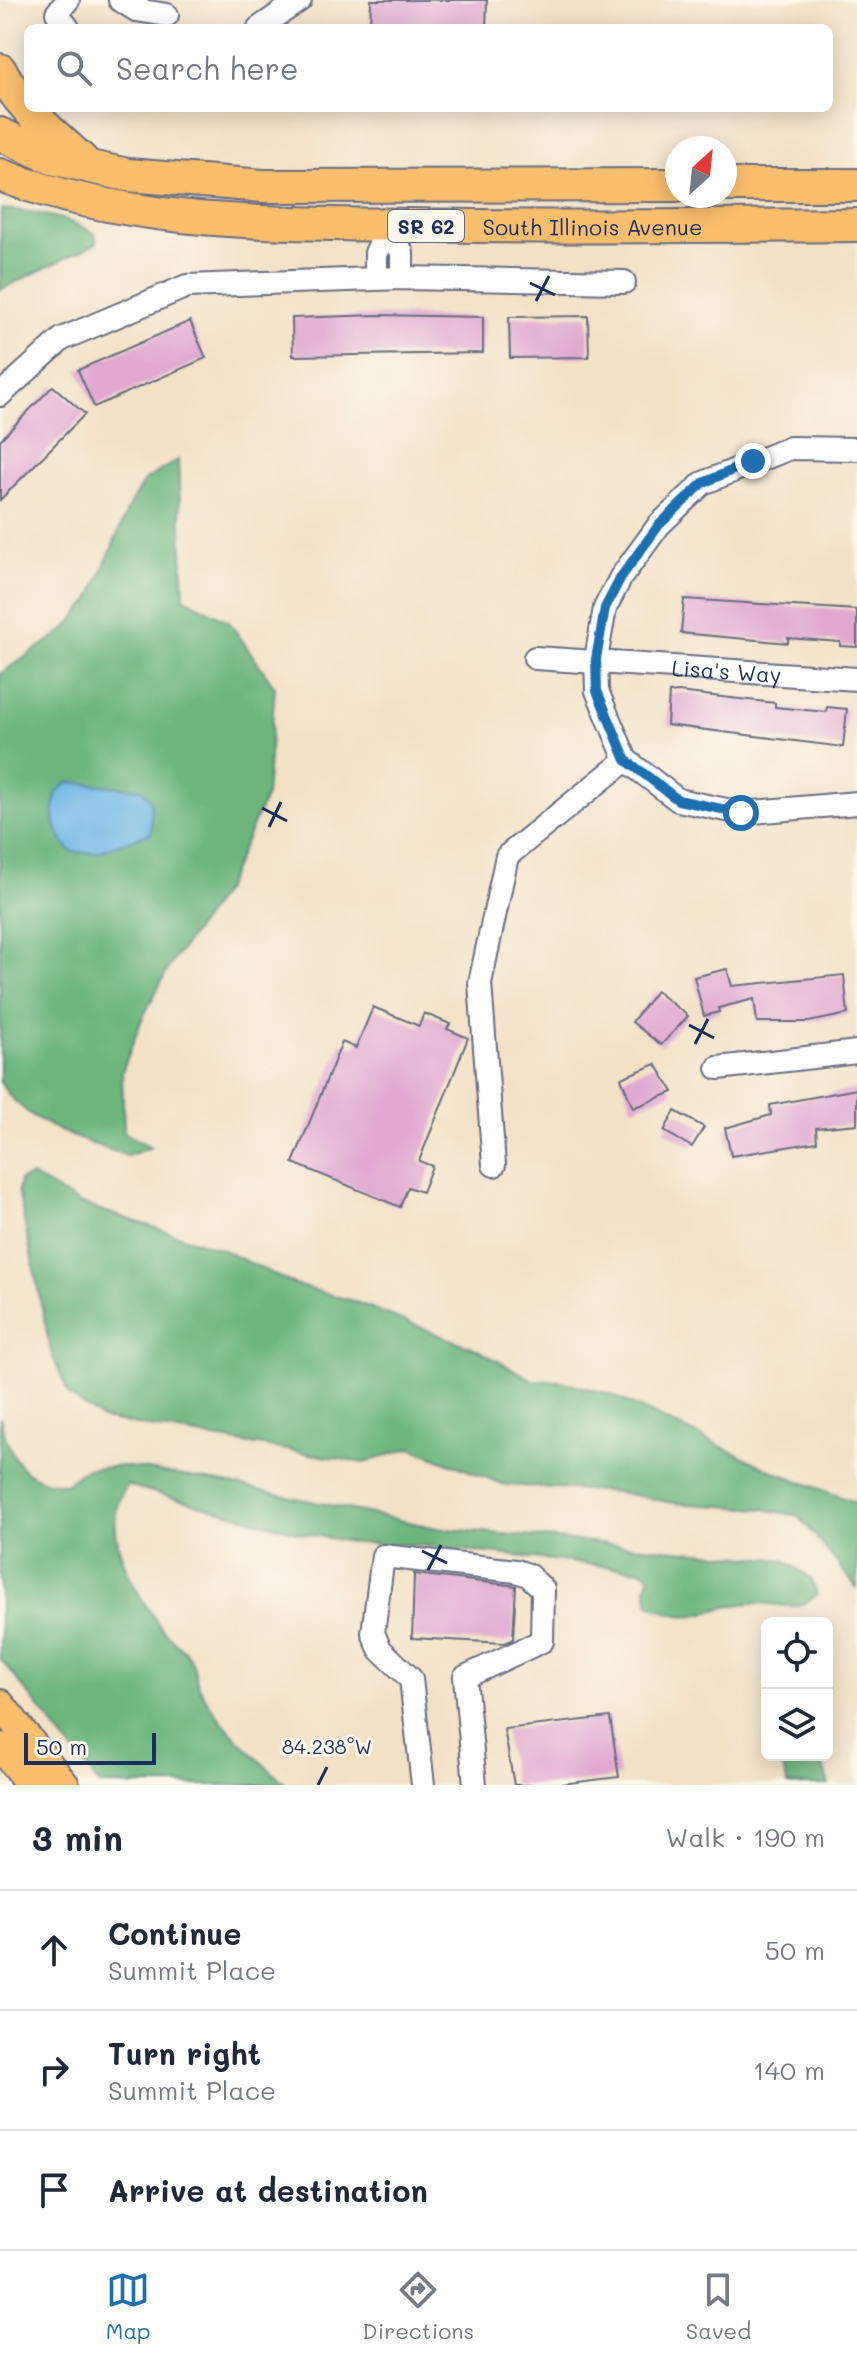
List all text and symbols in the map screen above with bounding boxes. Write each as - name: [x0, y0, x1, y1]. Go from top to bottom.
- search box: [24, 24, 833, 112]
- icon: search: [52, 46, 96, 90]
- text: Search here: [116, 48, 299, 88]
- north arrow: [665, 136, 737, 208]
- road number: SR 62: [388, 210, 464, 242]
- street label: South Illinois Avenue: [483, 212, 703, 241]
- route end: [735, 443, 771, 479]
- street label: Lisa's Way: [671, 652, 782, 689]
- route start: [723, 795, 759, 831]
- map controls: [761, 1617, 833, 1761]
- button: locate: [761, 1617, 833, 1689]
- button: layers: [761, 1689, 833, 1761]
- scale bar: [24, 1729, 156, 1765]
- text: 50 m: [36, 1732, 87, 1761]
- text: 84.238°W: [282, 1733, 372, 1759]
- text: 3 min: [32, 1815, 123, 1860]
- text: Walk · 190 m: [666, 1820, 825, 1854]
- text: Continue: [108, 1913, 241, 1953]
- icon: ahead: [32, 1928, 76, 1972]
- text: 50 m: [765, 1933, 825, 1967]
- text: Summit Place: [108, 1953, 276, 1987]
- text: Turn right: [108, 2033, 261, 2073]
- icon: right: [32, 2048, 76, 2092]
- text: 140 m: [753, 2053, 825, 2087]
- text: Summit Place: [108, 2073, 276, 2107]
- icon: arrive: [32, 2168, 76, 2212]
- text: Arrive at destination: [108, 2170, 428, 2210]
- tab: Map: [106, 2268, 151, 2345]
- tab: Directions: [362, 2268, 474, 2345]
- tab: Saved: [686, 2268, 751, 2345]

